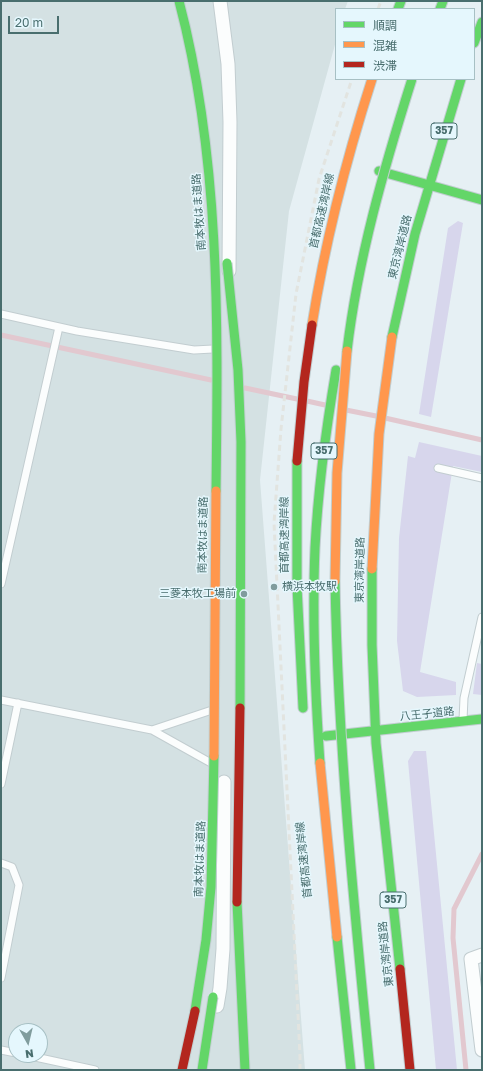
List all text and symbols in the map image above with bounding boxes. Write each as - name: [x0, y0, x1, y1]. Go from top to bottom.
- scale bar: [10, 8, 61, 34]
- legend: [335, 8, 475, 80]
- text: 20 m: [15, 15, 43, 30]
- text: 順調: [373, 18, 397, 33]
- text: 混雑: [373, 38, 397, 53]
- text: 渋滞: [373, 58, 397, 73]
- road number: 357: [431, 123, 457, 139]
- street label: 首都高速湾岸線: [307, 172, 337, 250]
- street label: 南本牧はま道路: [190, 173, 208, 251]
- street label: 東京湾岸道路: [386, 213, 414, 281]
- road number: 357: [311, 443, 337, 459]
- street label: 南本牧はま道路: [196, 496, 210, 574]
- street label: 首都高速湾岸線: [278, 497, 292, 573]
- street label: 東京湾岸道路: [353, 537, 367, 603]
- place label: 横浜本牧駅: [282, 580, 337, 594]
- marker: 横浜本牧駅: [269, 582, 279, 592]
- place label: 三菱本牧工場前: [159, 587, 236, 601]
- marker: 三菱本牧工場前: [239, 589, 249, 599]
- street label: 八王子道路: [399, 705, 455, 723]
- street label: 南本牧はま道路: [192, 820, 208, 898]
- street label: 首都高速湾岸線: [293, 821, 315, 899]
- road number: 357: [380, 892, 406, 908]
- street label: 東京湾岸道路: [376, 920, 396, 988]
- north arrow: [8, 1023, 48, 1063]
- text: N: [25, 1047, 35, 1061]

